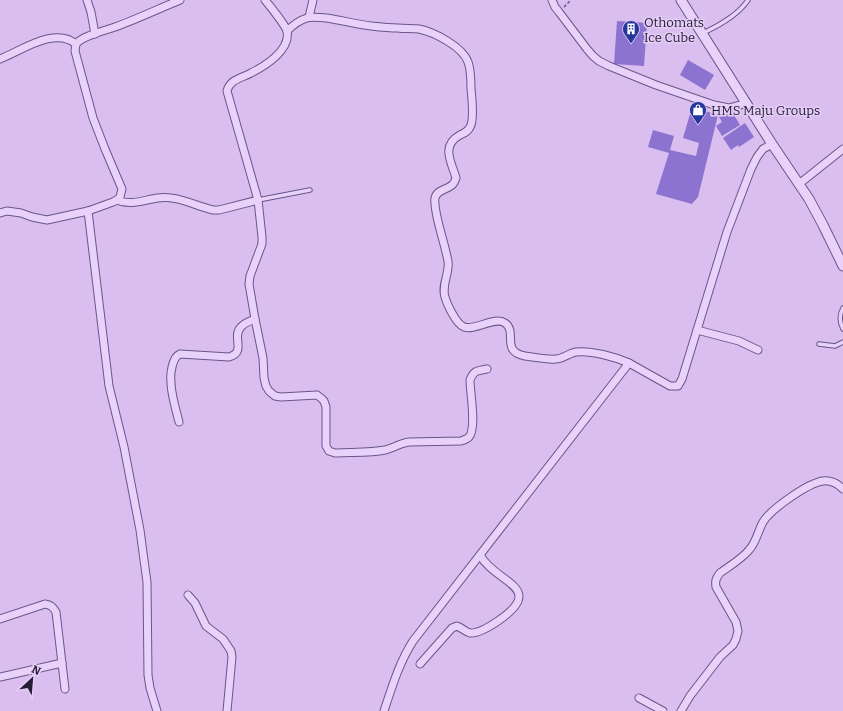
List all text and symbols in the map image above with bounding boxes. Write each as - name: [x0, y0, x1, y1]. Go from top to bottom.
- place label: Othomats Ice Cube: [644, 15, 704, 45]
- building icon: Othomats Ice Cube: [621, 19, 641, 44]
- shop icon: HMS Maju Groups: [688, 100, 708, 125]
- place label: HMS Maju Groups: [711, 103, 820, 118]
- north arrow: [12, 659, 52, 699]
- text: N: [29, 663, 43, 678]

